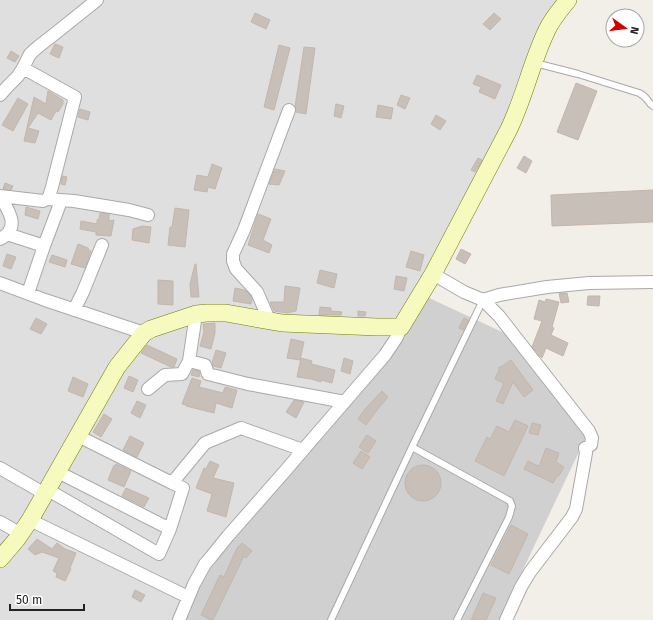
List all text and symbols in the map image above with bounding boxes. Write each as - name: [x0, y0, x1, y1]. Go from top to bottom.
- north arrow: [605, 8, 645, 48]
- text: N: [627, 25, 641, 35]
- scale bar: [10, 586, 84, 612]
- text: 50 m: [16, 593, 42, 607]

